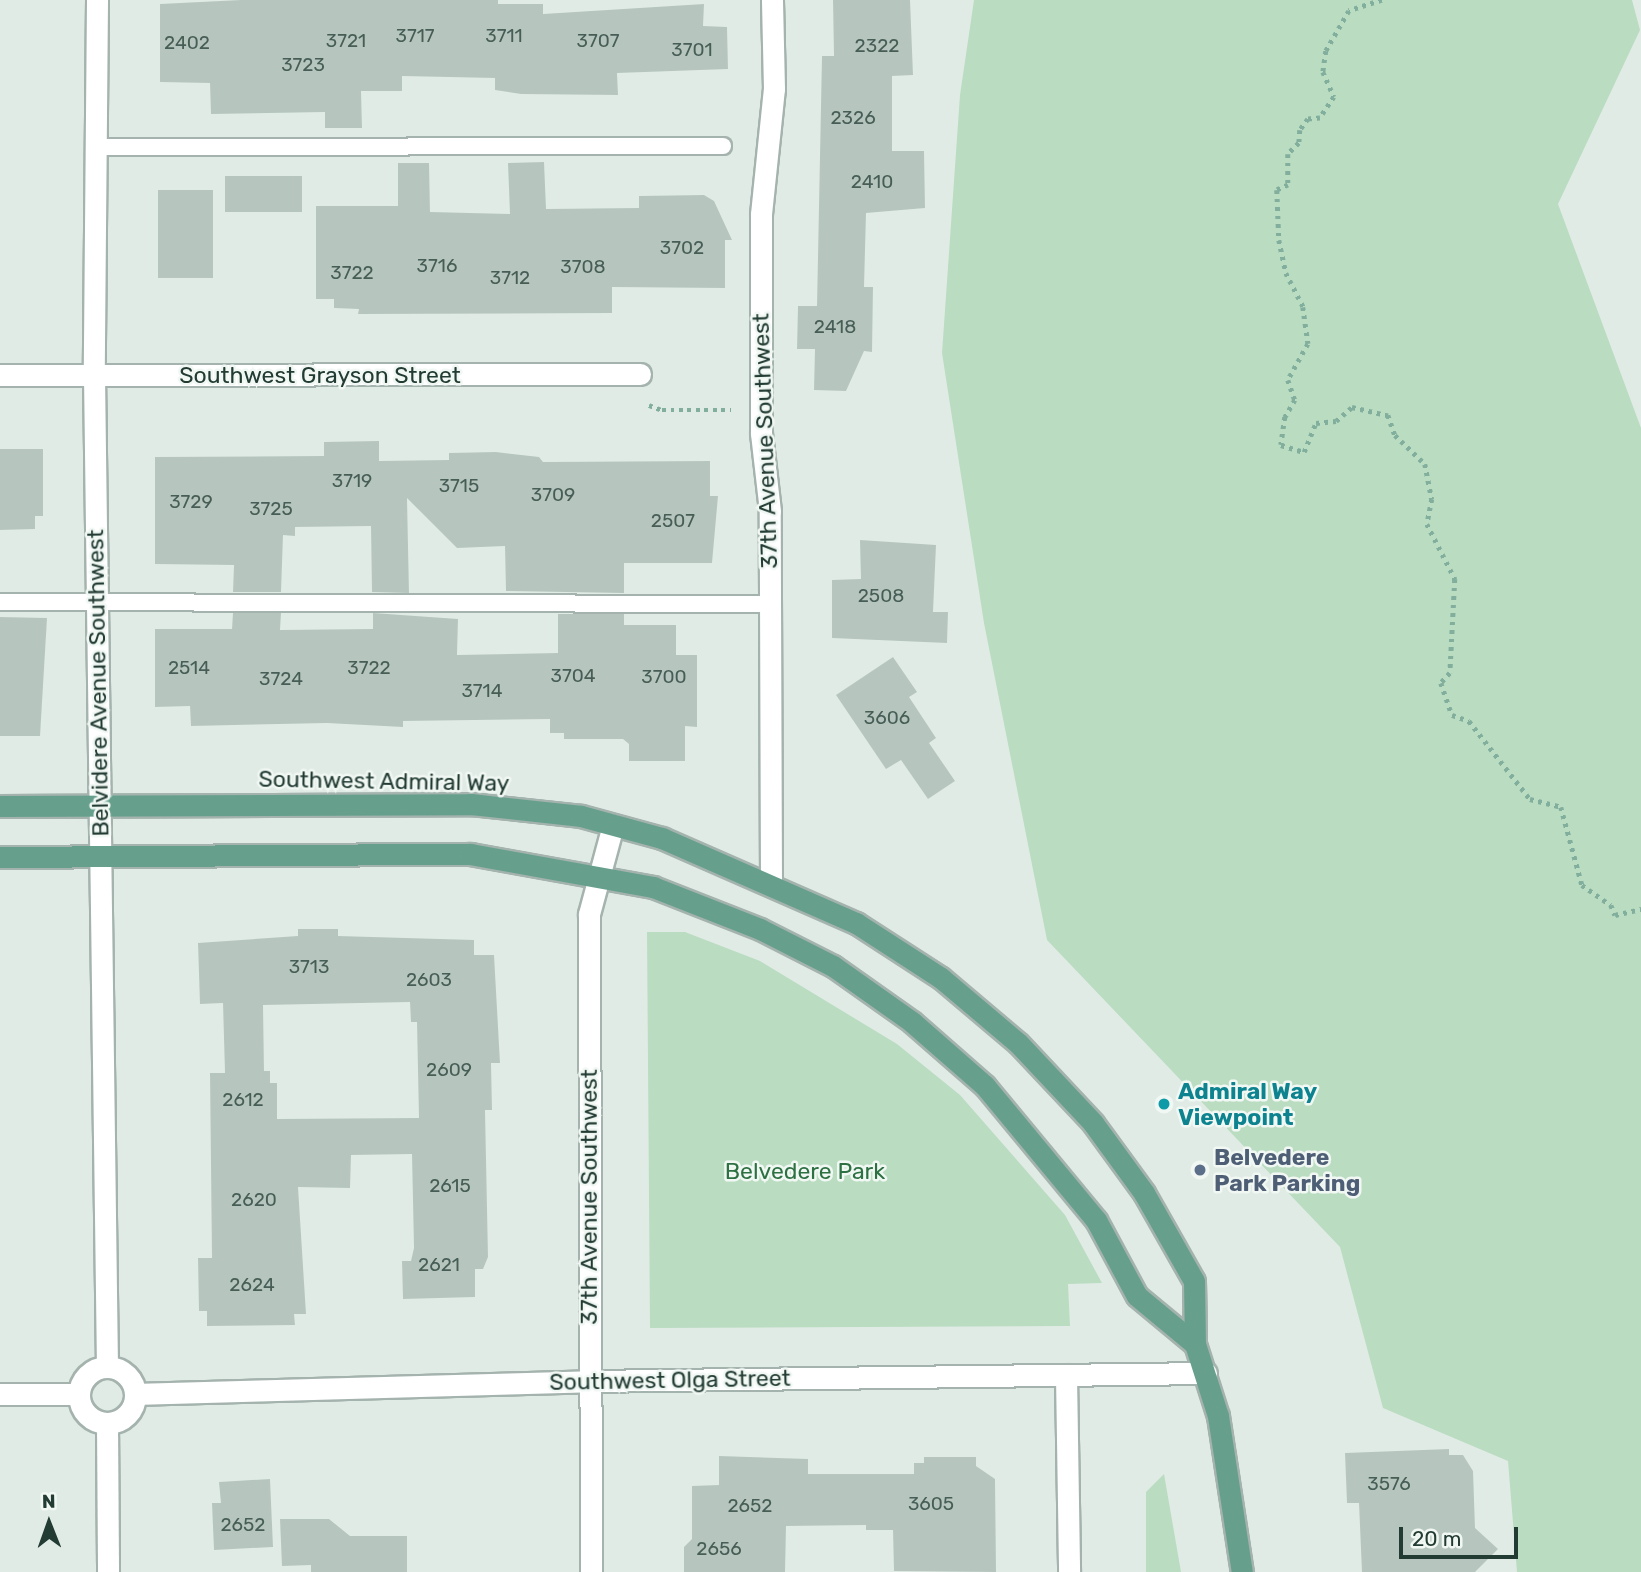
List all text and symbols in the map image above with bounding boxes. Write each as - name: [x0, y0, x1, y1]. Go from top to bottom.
- house number: 3717: [395, 25, 435, 47]
- house number: 3711: [485, 25, 523, 47]
- house number: 3721: [326, 30, 366, 52]
- house number: 3707: [577, 30, 619, 52]
- house number: 2402: [164, 32, 210, 54]
- house number: 2322: [855, 35, 899, 57]
- house number: 3701: [671, 39, 713, 61]
- house number: 3723: [281, 54, 325, 76]
- house number: 2326: [830, 107, 876, 129]
- house number: 2410: [851, 171, 893, 193]
- house number: 3702: [660, 237, 704, 259]
- house number: 3716: [417, 255, 457, 277]
- house number: 3708: [560, 256, 606, 278]
- house number: 3722: [330, 262, 374, 284]
- house number: 3712: [490, 267, 530, 289]
- street label: 37th Avenue Southwest: [747, 312, 783, 570]
- house number: 2418: [814, 316, 856, 338]
- street label: Southwest Grayson Street: [179, 361, 461, 389]
- house number: 3719: [332, 470, 372, 492]
- house number: 3715: [439, 475, 479, 497]
- house number: 3709: [531, 484, 575, 506]
- house number: 3729: [169, 491, 213, 513]
- house number: 3725: [249, 498, 293, 520]
- house number: 2507: [651, 510, 695, 532]
- street label: Belvidere Avenue Southwest: [82, 529, 114, 837]
- house number: 2508: [858, 585, 904, 607]
- house number: 2514: [168, 657, 210, 679]
- house number: 3722: [347, 657, 391, 679]
- house number: 3704: [550, 665, 596, 687]
- house number: 3700: [641, 666, 687, 688]
- house number: 3724: [259, 668, 303, 690]
- house number: 3714: [461, 680, 503, 702]
- house number: 3606: [864, 707, 910, 729]
- street label: Southwest Admiral Way: [258, 765, 510, 797]
- house number: 3713: [289, 956, 329, 978]
- house number: 2603: [406, 969, 452, 991]
- house number: 2609: [426, 1059, 472, 1081]
- street label: 37th Avenue Southwest: [575, 1069, 603, 1325]
- place label: Admiral Way Viewpoint: [1178, 1077, 1317, 1131]
- house number: 2612: [222, 1089, 264, 1111]
- marker: Admiral Way Viewpoint: [1156, 1096, 1172, 1112]
- place label: Belvedere Park Parking: [1214, 1143, 1360, 1197]
- park label: Belvedere Park: [725, 1157, 885, 1185]
- marker: Belvedere Park Parking: [1192, 1162, 1208, 1178]
- house number: 2615: [429, 1175, 471, 1197]
- house number: 2620: [231, 1189, 277, 1211]
- house number: 2621: [418, 1254, 460, 1276]
- house number: 2624: [229, 1274, 275, 1296]
- street label: Southwest Olga Street: [549, 1364, 791, 1396]
- house number: 3576: [1367, 1473, 1411, 1495]
- north arrow: [14, 1488, 84, 1558]
- text: N: [42, 1490, 56, 1513]
- house number: 3605: [908, 1493, 954, 1515]
- house number: 2652: [727, 1495, 773, 1517]
- scale bar: [1403, 1512, 1522, 1556]
- house number: 2652: [220, 1514, 266, 1536]
- text: 20 m: [1412, 1526, 1461, 1551]
- house number: 2656: [696, 1538, 742, 1560]

